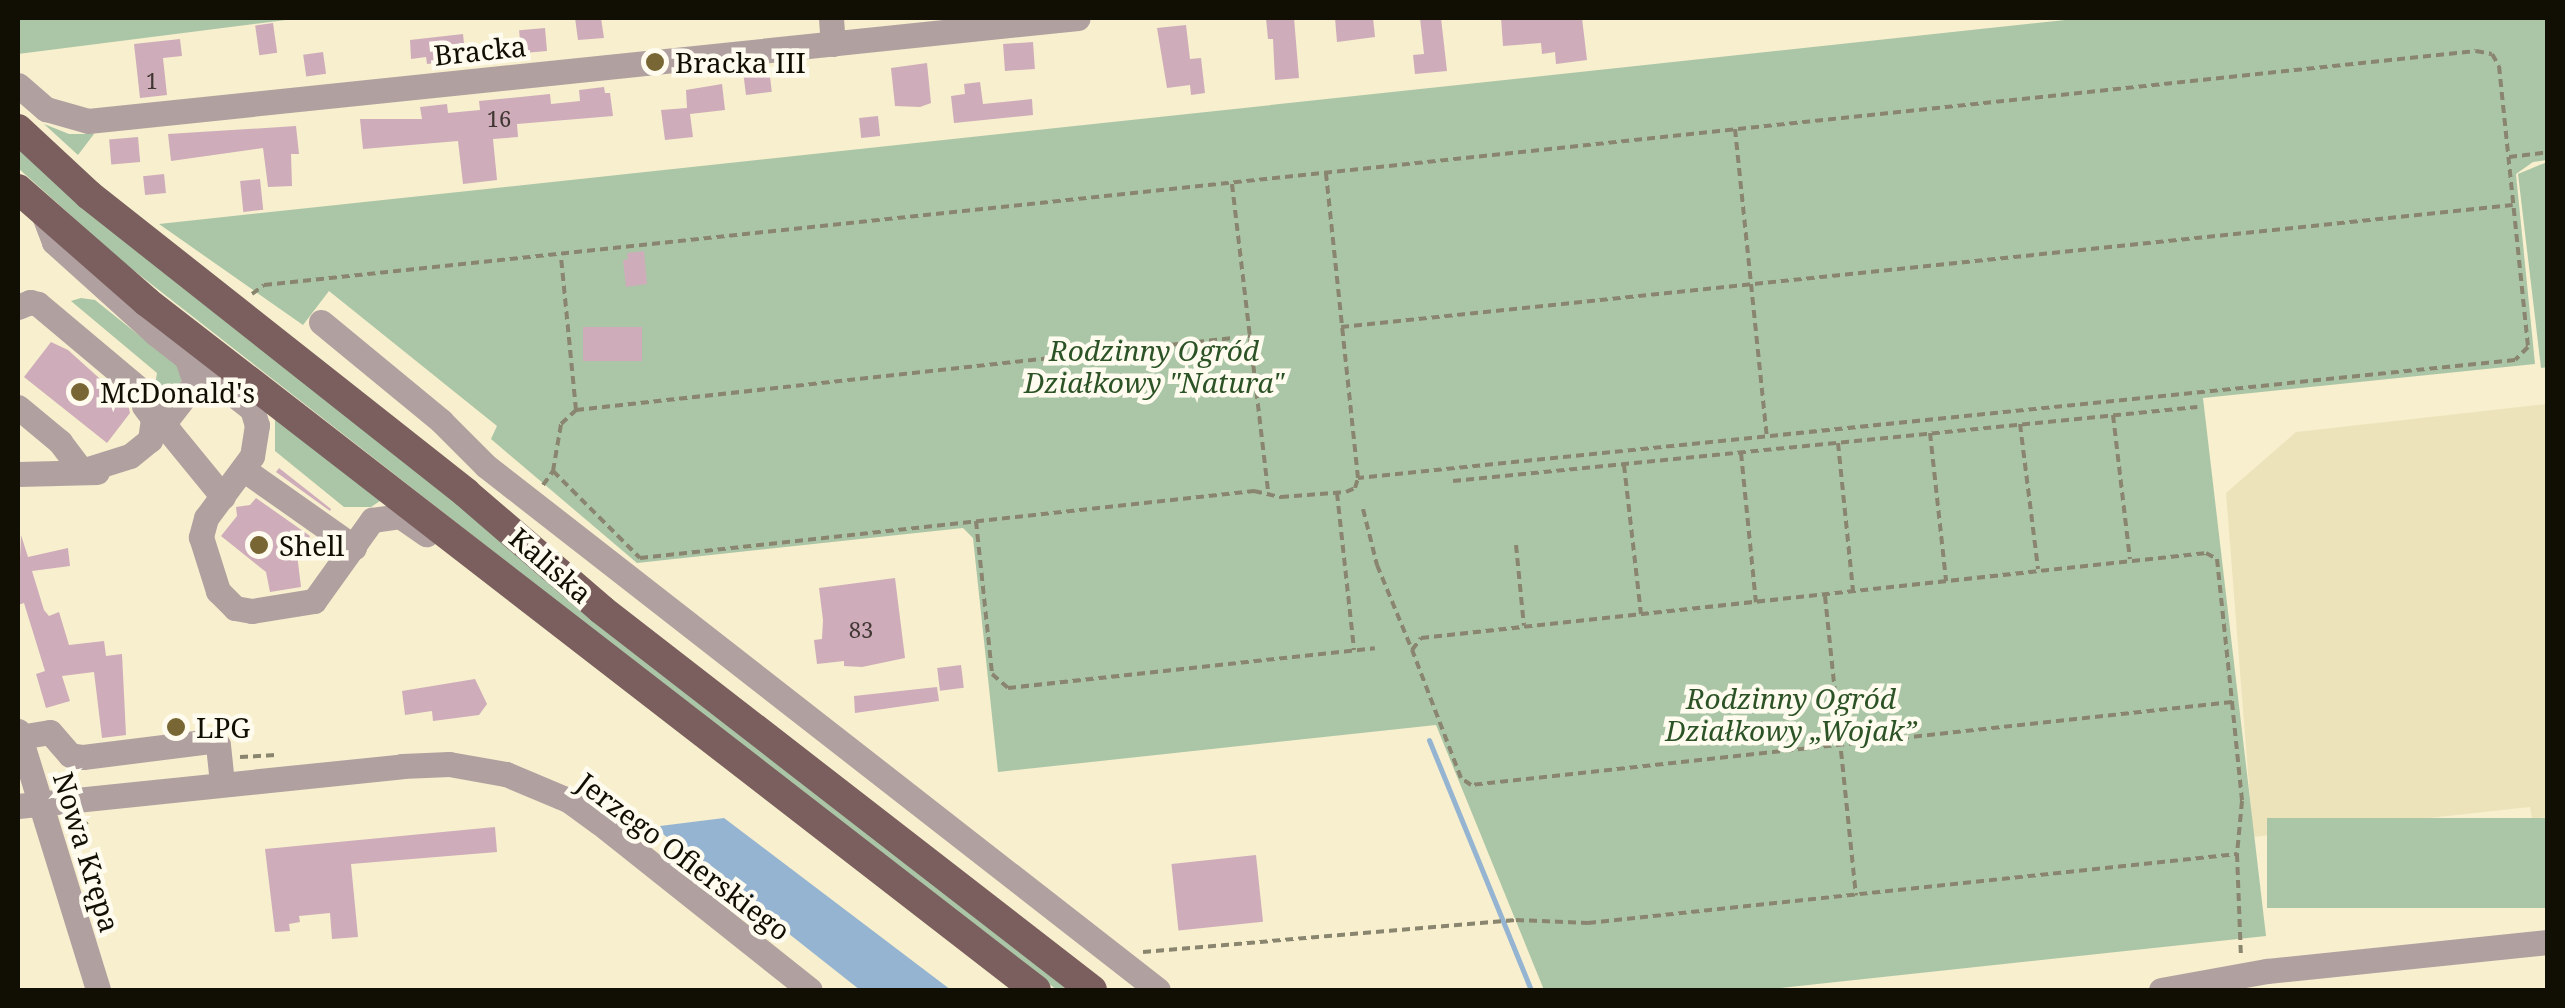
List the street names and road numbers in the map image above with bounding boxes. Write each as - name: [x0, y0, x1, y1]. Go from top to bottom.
- street label: Bracka: [432, 28, 528, 72]
- street label: Kaliska: [503, 520, 599, 610]
- street label: Jerzego Ofierskiego: [571, 765, 797, 947]
- street label: Nowa Krępa: [47, 768, 127, 936]

